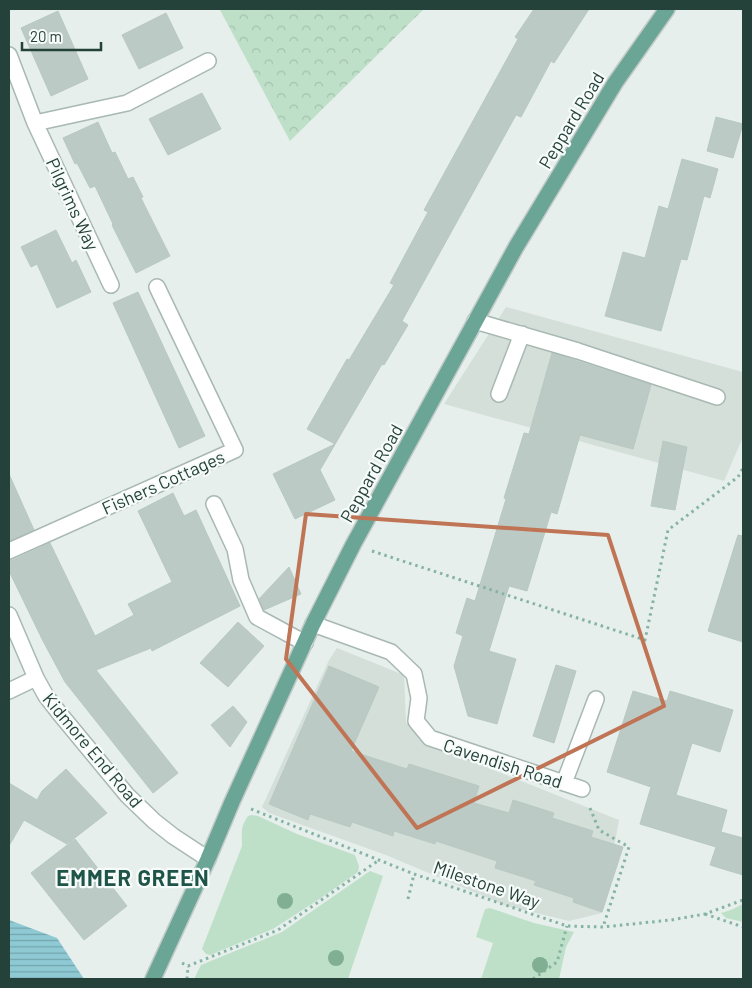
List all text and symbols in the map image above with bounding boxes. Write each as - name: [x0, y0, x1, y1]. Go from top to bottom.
- scale bar: [22, 20, 101, 52]
- text: 20 m: [30, 27, 62, 45]
- street label: Peppard Road: [534, 68, 608, 172]
- street label: Pilgrims Way: [42, 154, 104, 254]
- street label: Peppard Road: [335, 420, 407, 526]
- street label: Fishers Cottages: [98, 445, 228, 519]
- street label: Kidmore End Road: [39, 688, 147, 812]
- street label: Cavendish Road: [441, 733, 565, 793]
- street label: Milestone Way: [431, 856, 543, 912]
- district label: EMMER GREEN: [56, 864, 210, 890]

